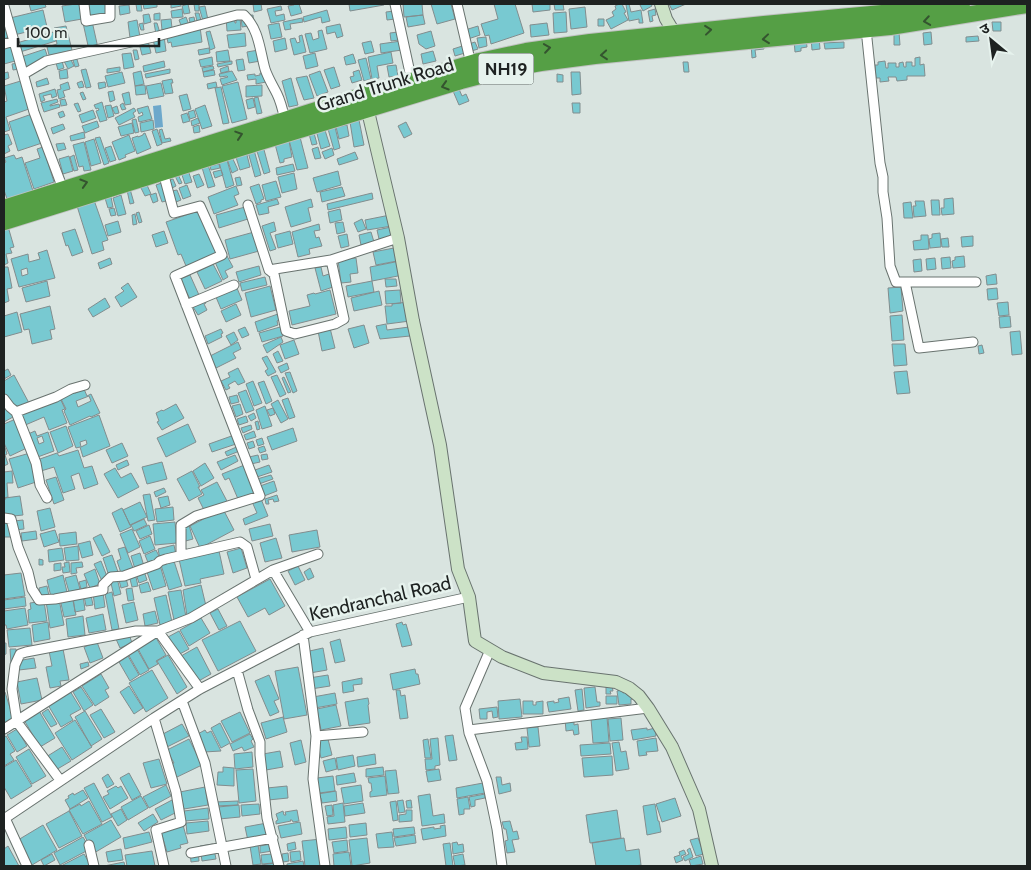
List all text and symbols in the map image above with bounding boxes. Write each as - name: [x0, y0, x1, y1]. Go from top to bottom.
- scale bar: [18, 15, 159, 47]
- one-way arrow: [923, 15, 932, 25]
- north arrow: [966, 15, 1016, 65]
- text: उ: [977, 18, 993, 38]
- text: 100 m: [25, 24, 67, 42]
- one-way arrow: [704, 25, 712, 36]
- one-way arrow: [762, 33, 770, 44]
- one-way arrow: [543, 43, 551, 54]
- one-way arrow: [600, 49, 608, 60]
- street label: Grand Trunk Road: [314, 53, 456, 116]
- road number: NH19: [478, 54, 534, 85]
- one-way arrow: [442, 81, 450, 91]
- one-way arrow: [234, 130, 243, 140]
- one-way arrow: [79, 178, 87, 188]
- street label: Kendranchal Road: [307, 571, 453, 626]

